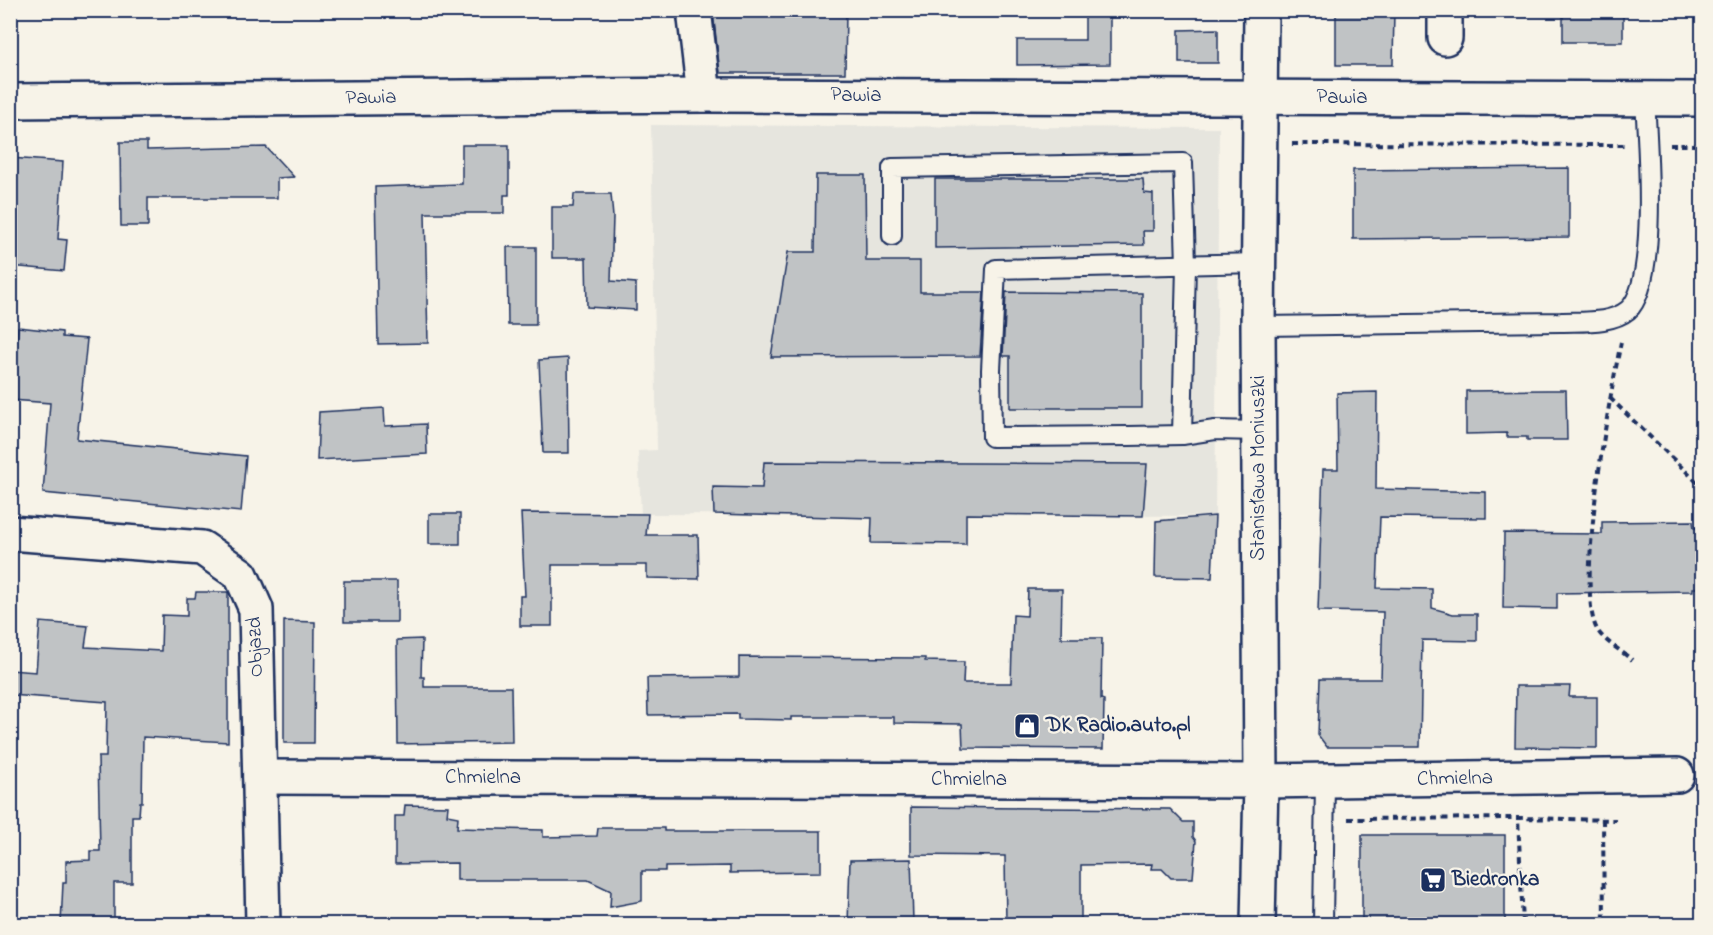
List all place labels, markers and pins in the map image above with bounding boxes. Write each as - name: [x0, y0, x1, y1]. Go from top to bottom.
- shop icon: DK Radio.auto.pl: [1012, 711, 1042, 741]
- place label: DK Radio.auto.pl: [1045, 711, 1191, 741]
- supermarket icon: Biedronka: [1418, 865, 1448, 895]
- place label: Biedronka: [1451, 865, 1539, 895]

